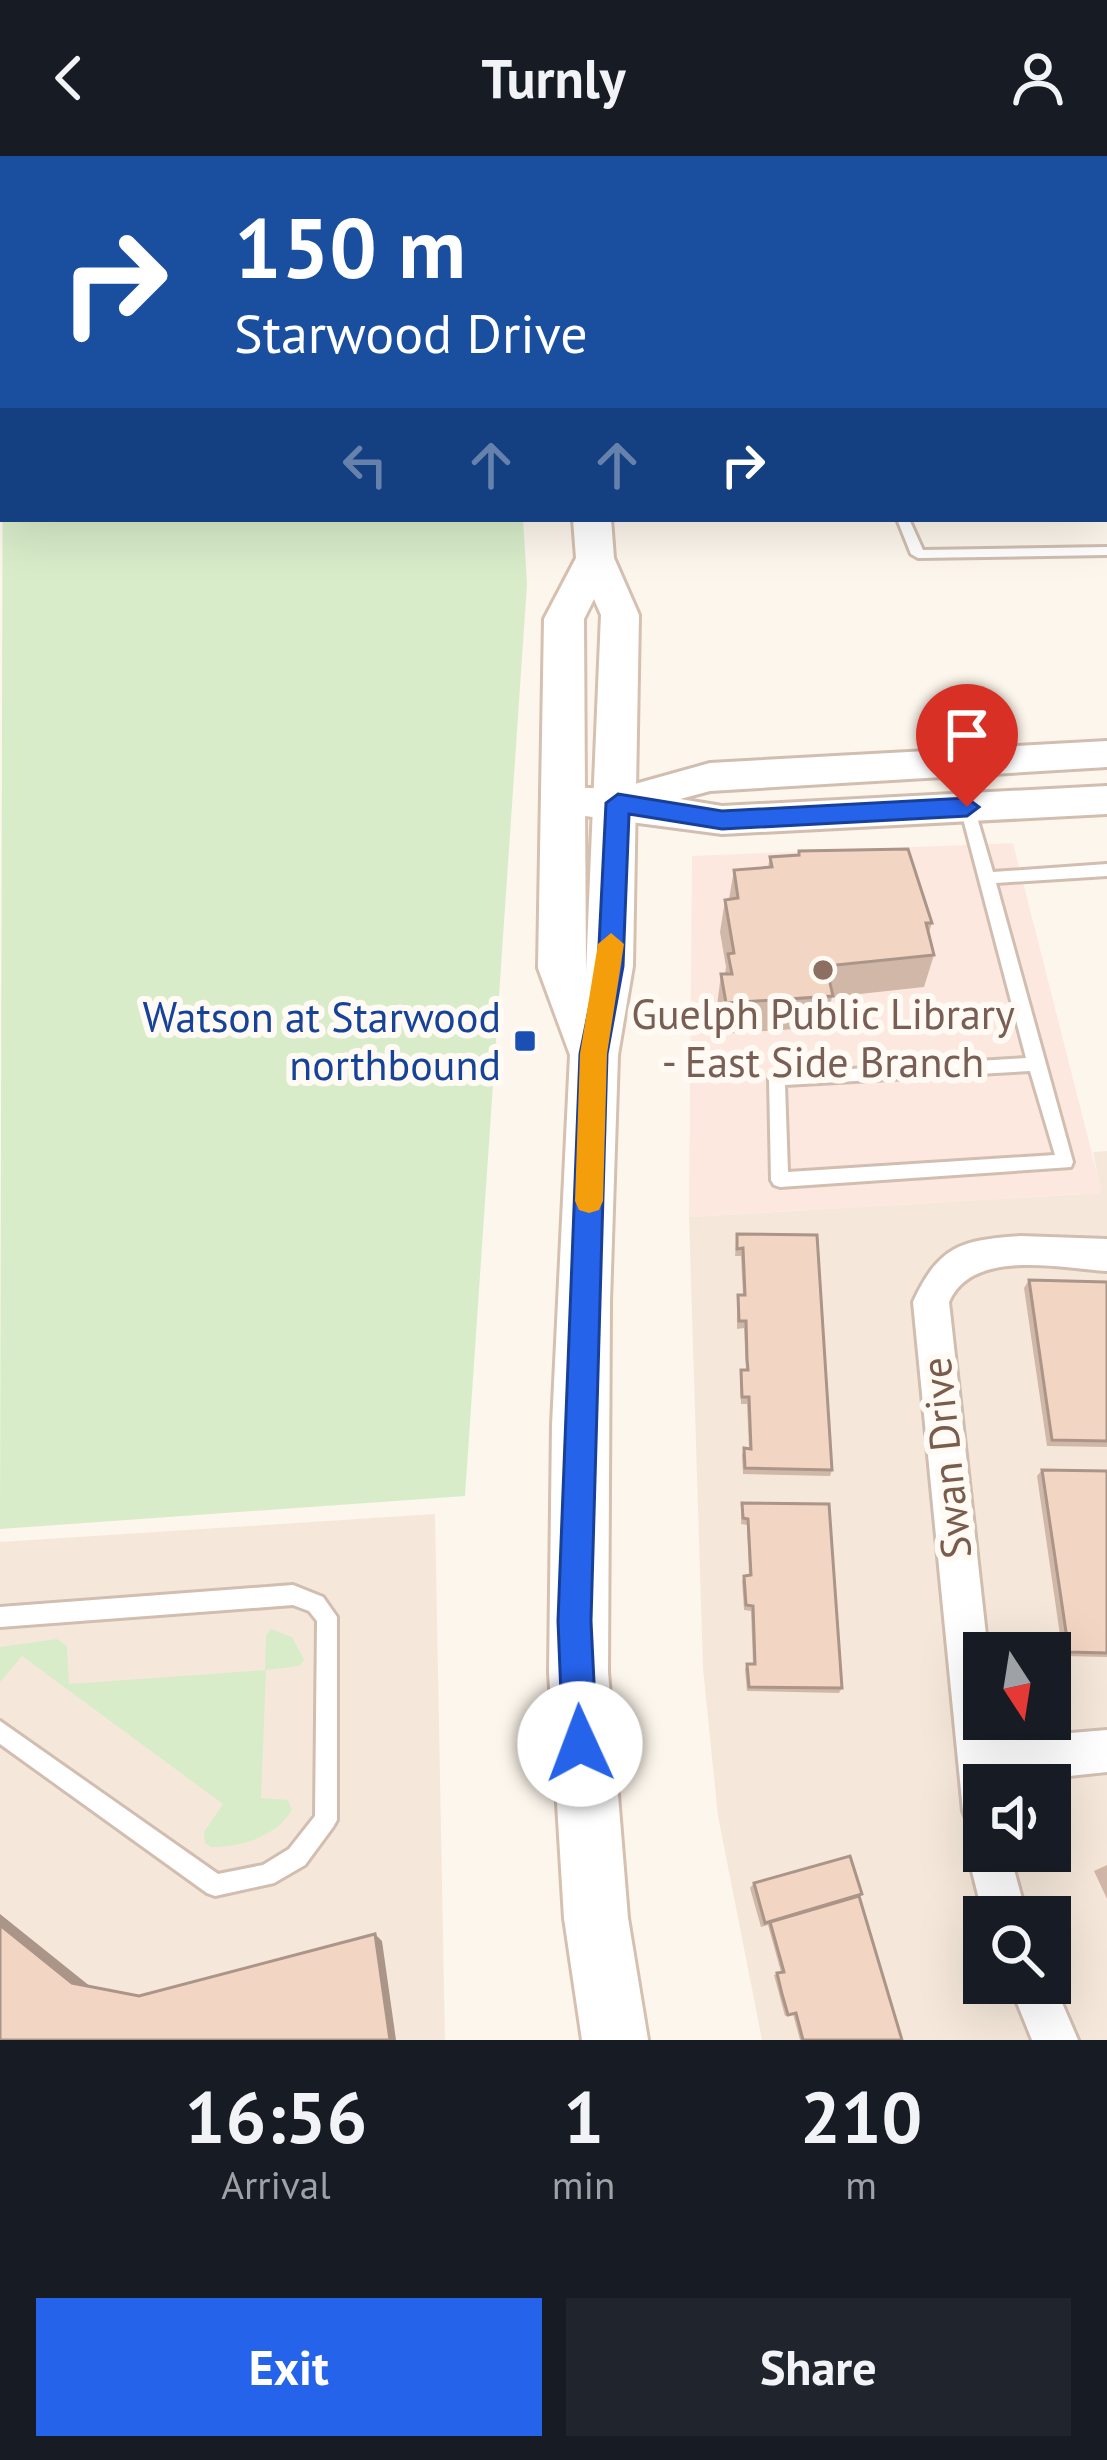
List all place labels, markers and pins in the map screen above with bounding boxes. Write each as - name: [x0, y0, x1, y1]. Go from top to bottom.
- pin: [916, 684, 1018, 807]
- marker: Guelph Public Library - East Side Branch: [810, 957, 836, 983]
- place label: Guelph Public Library - East Side Branch: [631, 986, 1015, 1089]
- place label: Watson at Starwood northbound: [143, 989, 501, 1092]
- marker: Watson at Starwood northbound: [512, 1028, 538, 1054]

